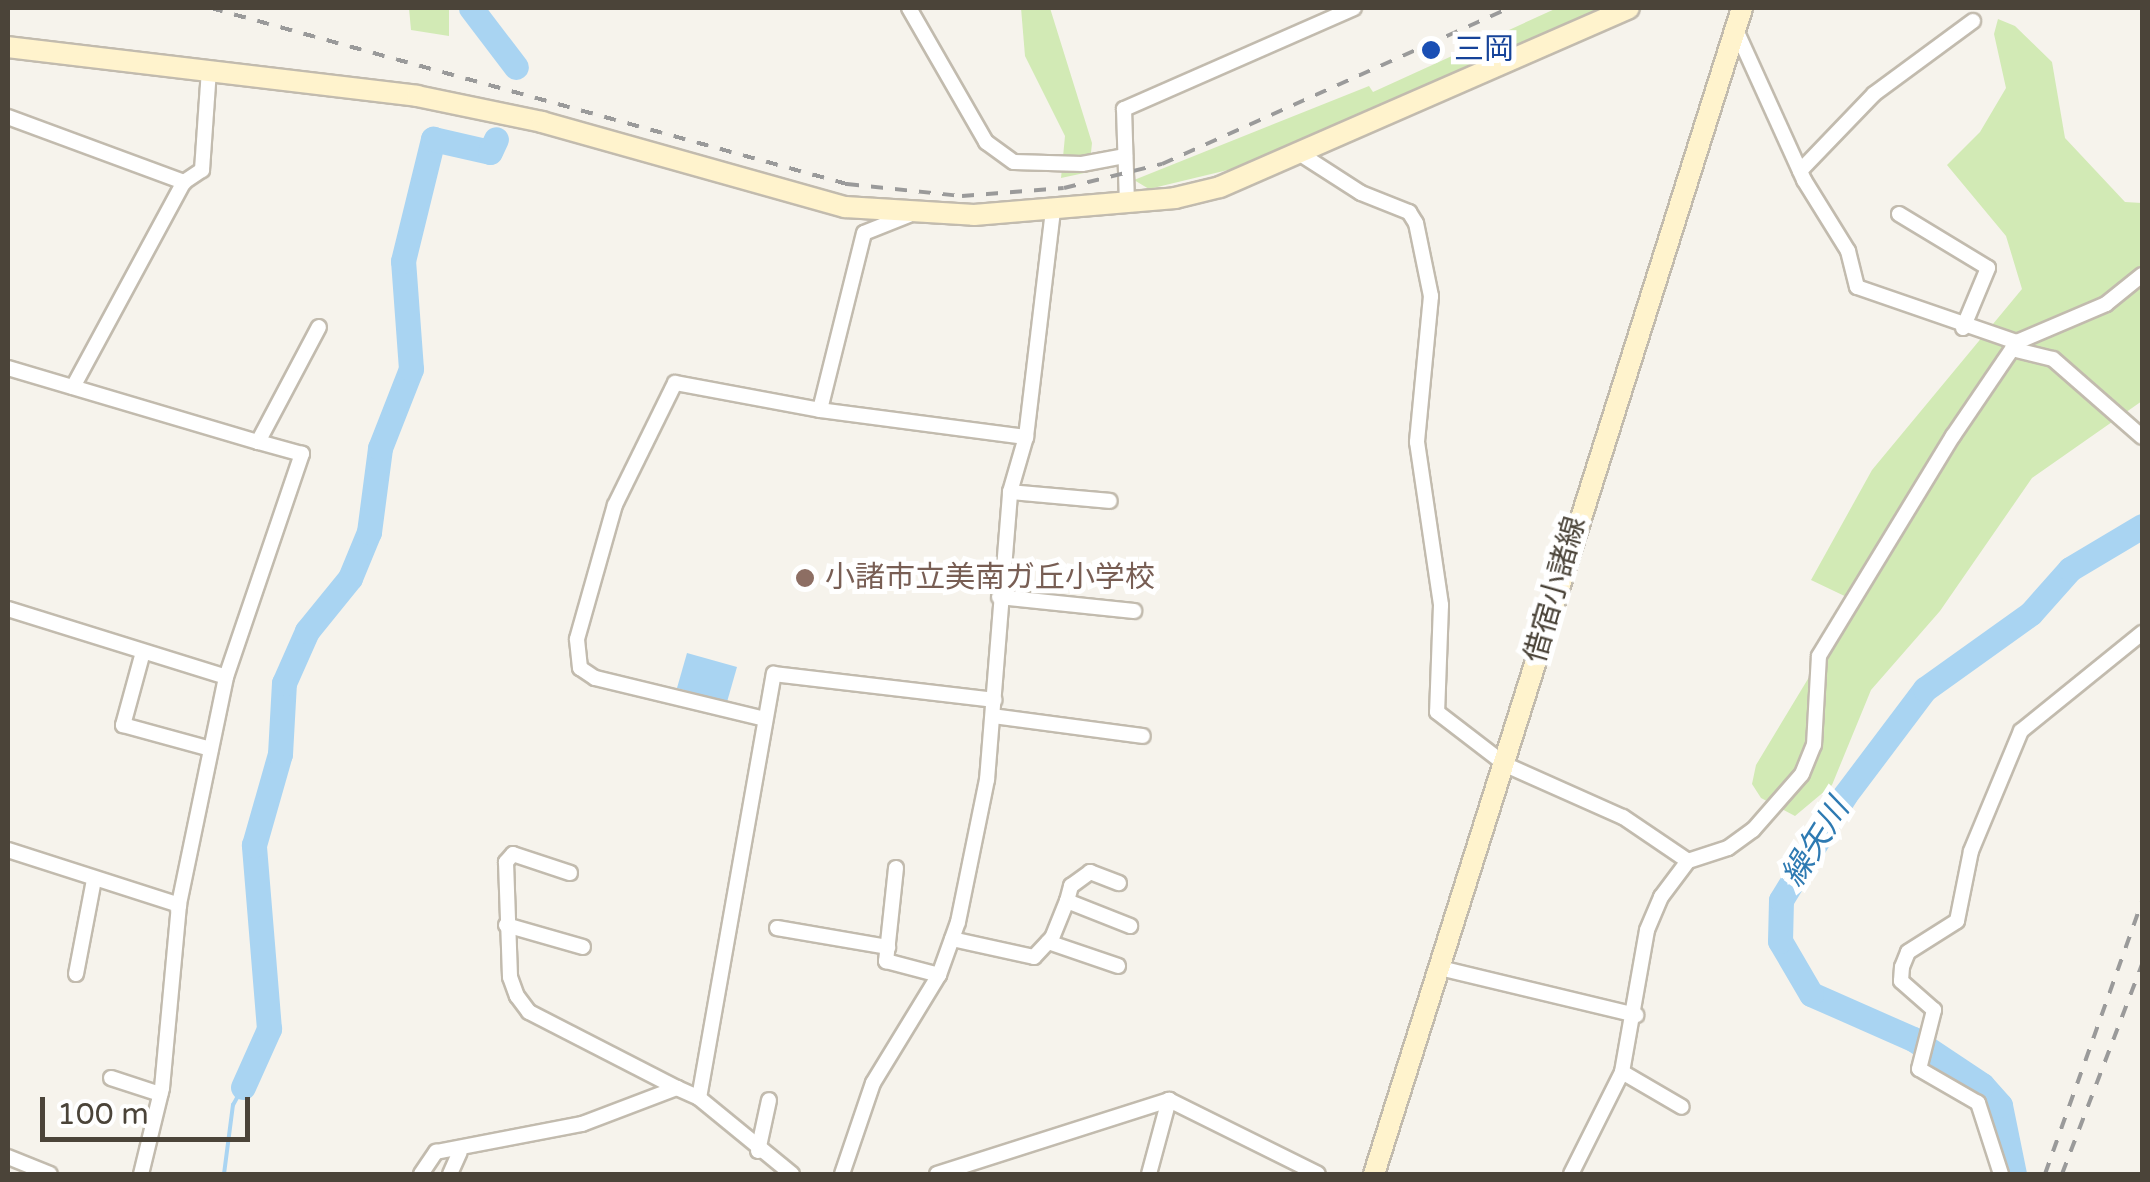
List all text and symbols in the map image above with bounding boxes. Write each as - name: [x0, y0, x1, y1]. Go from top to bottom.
- place label: 三岡: [1454, 32, 1514, 68]
- marker: 三岡: [1418, 37, 1444, 63]
- street label: 借宿小諸線: [1518, 513, 1594, 667]
- place label: 小諸市立美南ガ丘小学校: [825, 560, 1155, 596]
- marker: 小諸市立美南ガ丘小学校: [794, 567, 816, 589]
- water label: 繰矢川: [1774, 792, 1858, 894]
- scale bar: [45, 1077, 255, 1139]
- text: 100 m: [57, 1096, 149, 1133]

